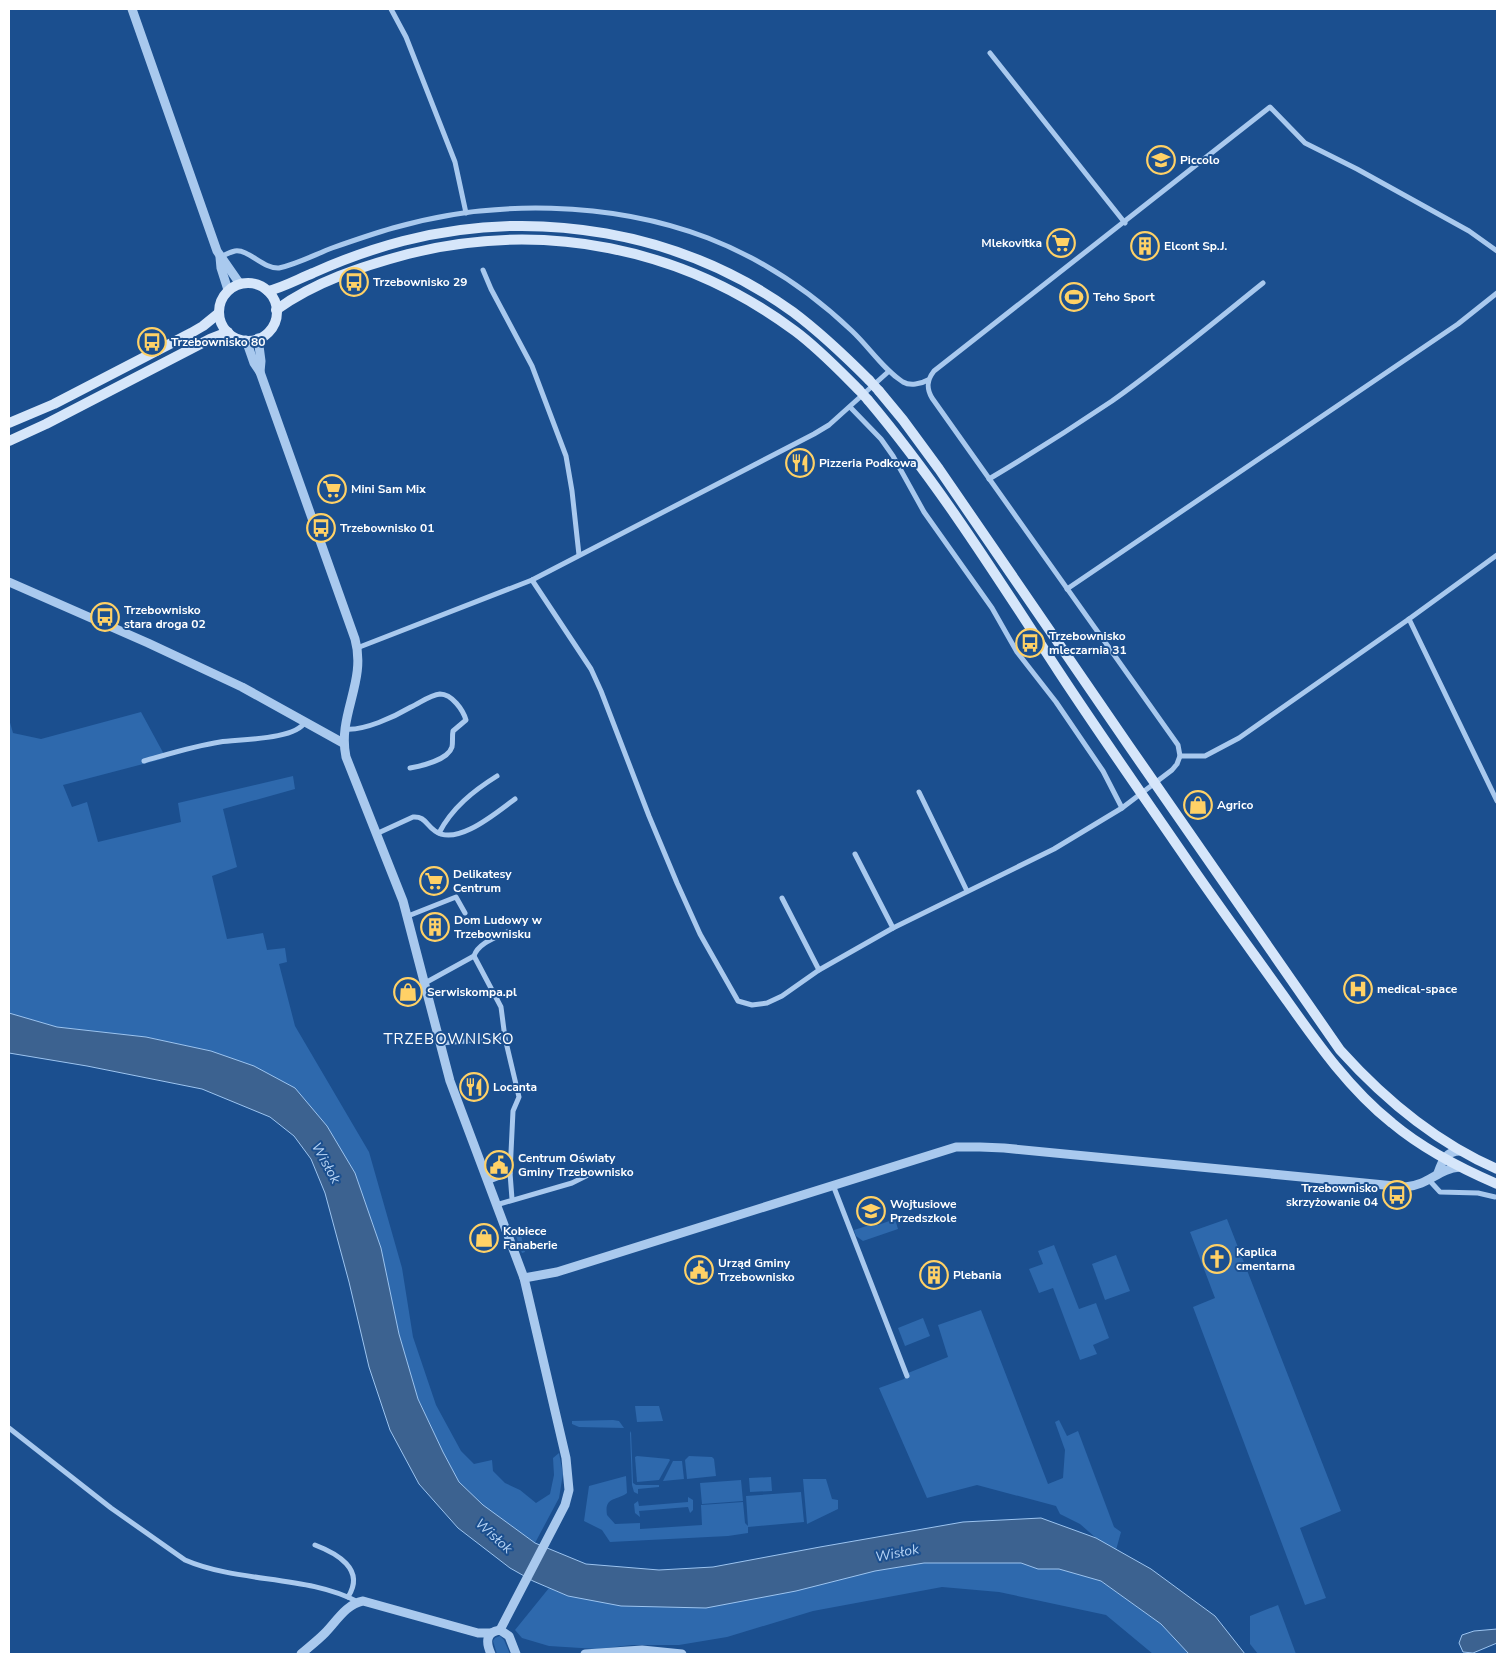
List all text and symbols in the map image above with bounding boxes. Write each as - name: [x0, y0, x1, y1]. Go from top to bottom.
- school or university icon: Piccolo: [1146, 145, 1176, 175]
- place label: Piccolo: [1180, 152, 1220, 168]
- supermarket icon: Mlekovitka: [1046, 228, 1076, 258]
- building icon: Elcont Sp.J.: [1130, 231, 1160, 261]
- place label: Mlekovitka: [981, 235, 1042, 251]
- place label: Elcont Sp.J.: [1164, 238, 1227, 254]
- bus stop icon: Trzebownisko 29: [339, 267, 369, 297]
- place label: Trzebownisko 29: [373, 274, 467, 290]
- sports icon: Teho Sport: [1059, 282, 1089, 312]
- place label: Teho Sport: [1093, 289, 1155, 305]
- bus stop icon: Trzebownisko 80: [137, 327, 167, 357]
- place label: Trzebownisko 80: [171, 334, 265, 350]
- restaurant icon: Pizzeria Podkowa: [785, 448, 815, 478]
- place label: Pizzeria Podkowa: [819, 455, 917, 471]
- supermarket icon: Mini Sam Mix: [317, 474, 347, 504]
- place label: Mini Sam Mix: [351, 481, 426, 497]
- bus stop icon: Trzebownisko 01: [306, 513, 336, 543]
- place label: Trzebownisko 01: [340, 520, 434, 536]
- bus stop icon: Trzebownisko stara droga 02: [90, 602, 120, 632]
- place label: Trzebownisko stara droga 02: [124, 602, 206, 632]
- bus stop icon: Trzebownisko mleczarnia 31: [1015, 628, 1045, 658]
- place label: Trzebownisko mleczarnia 31: [1049, 628, 1127, 658]
- shop icon: Agrico: [1183, 790, 1213, 820]
- place label: Agrico: [1217, 797, 1253, 813]
- supermarket icon: Delikatesy Centrum: [419, 866, 449, 896]
- place label: Delikatesy Centrum: [453, 866, 512, 896]
- building icon: Dom Ludowy w Trzebownisku: [420, 912, 450, 942]
- place label: Dom Ludowy w Trzebownisku: [454, 912, 543, 942]
- hospital icon: medical-space: [1343, 974, 1373, 1004]
- shop icon: Serwiskompa.pl: [393, 977, 423, 1007]
- place label: medical-space: [1377, 981, 1458, 997]
- place label: Serwiskompa.pl: [427, 984, 517, 1000]
- district label: TRZEBOWNISKO: [383, 1029, 515, 1049]
- restaurant icon: Locanta: [459, 1072, 489, 1102]
- place label: Locanta: [493, 1079, 537, 1095]
- water label: Wisłok: [307, 1139, 346, 1188]
- public building icon: Centrum Oświaty Gminy Trzebownisko: [484, 1150, 514, 1180]
- place label: Centrum Oświaty Gminy Trzebownisko: [518, 1150, 634, 1180]
- place label: Trzebownisko skrzyżowanie 04: [1286, 1180, 1378, 1210]
- bus stop icon: Trzebownisko skrzyżowanie 04: [1382, 1180, 1412, 1210]
- school or university icon: Wojtusiowe Przedszkole: [856, 1196, 886, 1226]
- place label: Wojtusiowe Przedszkole: [890, 1196, 957, 1226]
- shop icon: Kobiece Fanaberie: [469, 1223, 499, 1253]
- place label: Kobiece Fanaberie: [503, 1223, 558, 1253]
- church icon: Kaplica cmentarna: [1202, 1244, 1232, 1274]
- place label: Kaplica cmentarna: [1236, 1244, 1295, 1274]
- public building icon: Urząd Gminy Trzebownisko: [684, 1255, 714, 1285]
- place label: Urząd Gminy Trzebownisko: [718, 1255, 795, 1285]
- building icon: Plebania: [919, 1260, 949, 1290]
- place label: Plebania: [953, 1267, 1002, 1283]
- water label: Wisłok: [471, 1514, 518, 1559]
- water label: Wisłok: [873, 1539, 922, 1567]

